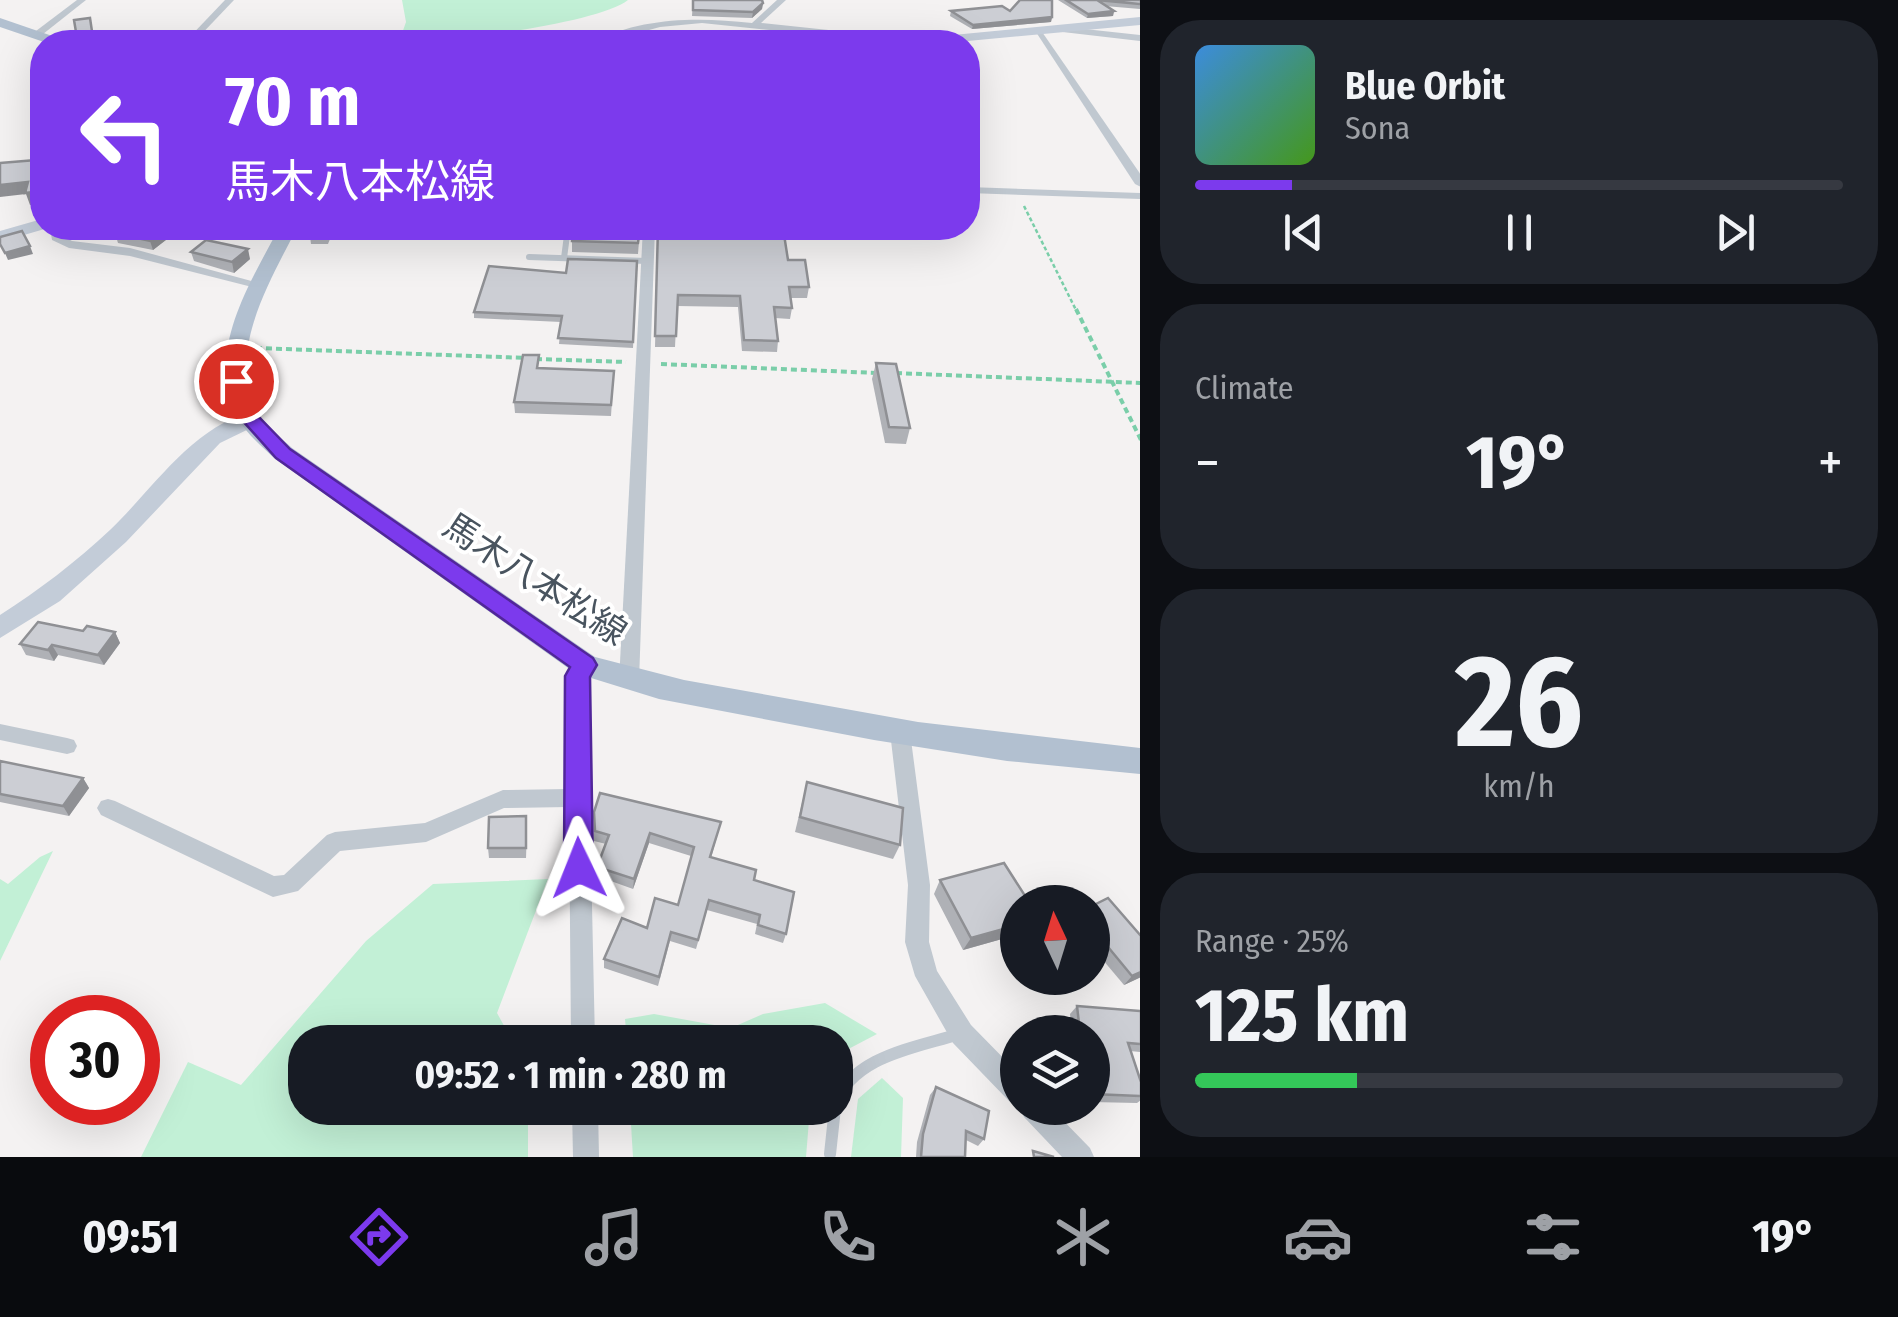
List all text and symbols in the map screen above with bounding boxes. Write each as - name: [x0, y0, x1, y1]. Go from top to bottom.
- text: 70 m: [225, 60, 360, 144]
- text: Blue Orbit: [1345, 63, 1505, 109]
- icon: left: [60, 70, 190, 200]
- text: Sona: [1345, 109, 1410, 147]
- text: 馬木八本松線: [225, 155, 495, 209]
- icon: previous: [1276, 205, 1331, 260]
- icon: pause: [1492, 205, 1547, 260]
- icon: next: [1708, 205, 1763, 260]
- pin: [194, 339, 279, 424]
- icon: arrive: [209, 354, 264, 409]
- text: Climate: [1195, 369, 1294, 407]
- text: 19°: [1466, 418, 1572, 508]
- text: −: [1195, 430, 1220, 496]
- text: +: [1818, 430, 1843, 496]
- street label: 馬木八本松線: [435, 504, 635, 654]
- text: 26: [1455, 624, 1583, 780]
- text: km/h: [1483, 767, 1555, 805]
- position arrow: [527, 816, 631, 920]
- north arrow: [1000, 885, 1110, 995]
- map controls: [1000, 885, 1110, 1125]
- text: Range · 25%: [1195, 922, 1349, 960]
- text: 125 km: [1195, 971, 1409, 1061]
- speed limit sign: 30: [30, 995, 160, 1125]
- button: layers: [1000, 1015, 1110, 1125]
- text: 09:52 · 1 min · 280 m: [415, 1052, 726, 1098]
- icon: directions: [344, 1202, 414, 1272]
- icon: music: [579, 1202, 649, 1272]
- icon: phone: [813, 1202, 883, 1272]
- icon: climate: [1048, 1202, 1118, 1272]
- icon: car: [1283, 1202, 1353, 1272]
- icon: filters: [1518, 1202, 1588, 1272]
- text: 09:51: [82, 1210, 179, 1264]
- text: 19°: [1752, 1210, 1816, 1264]

